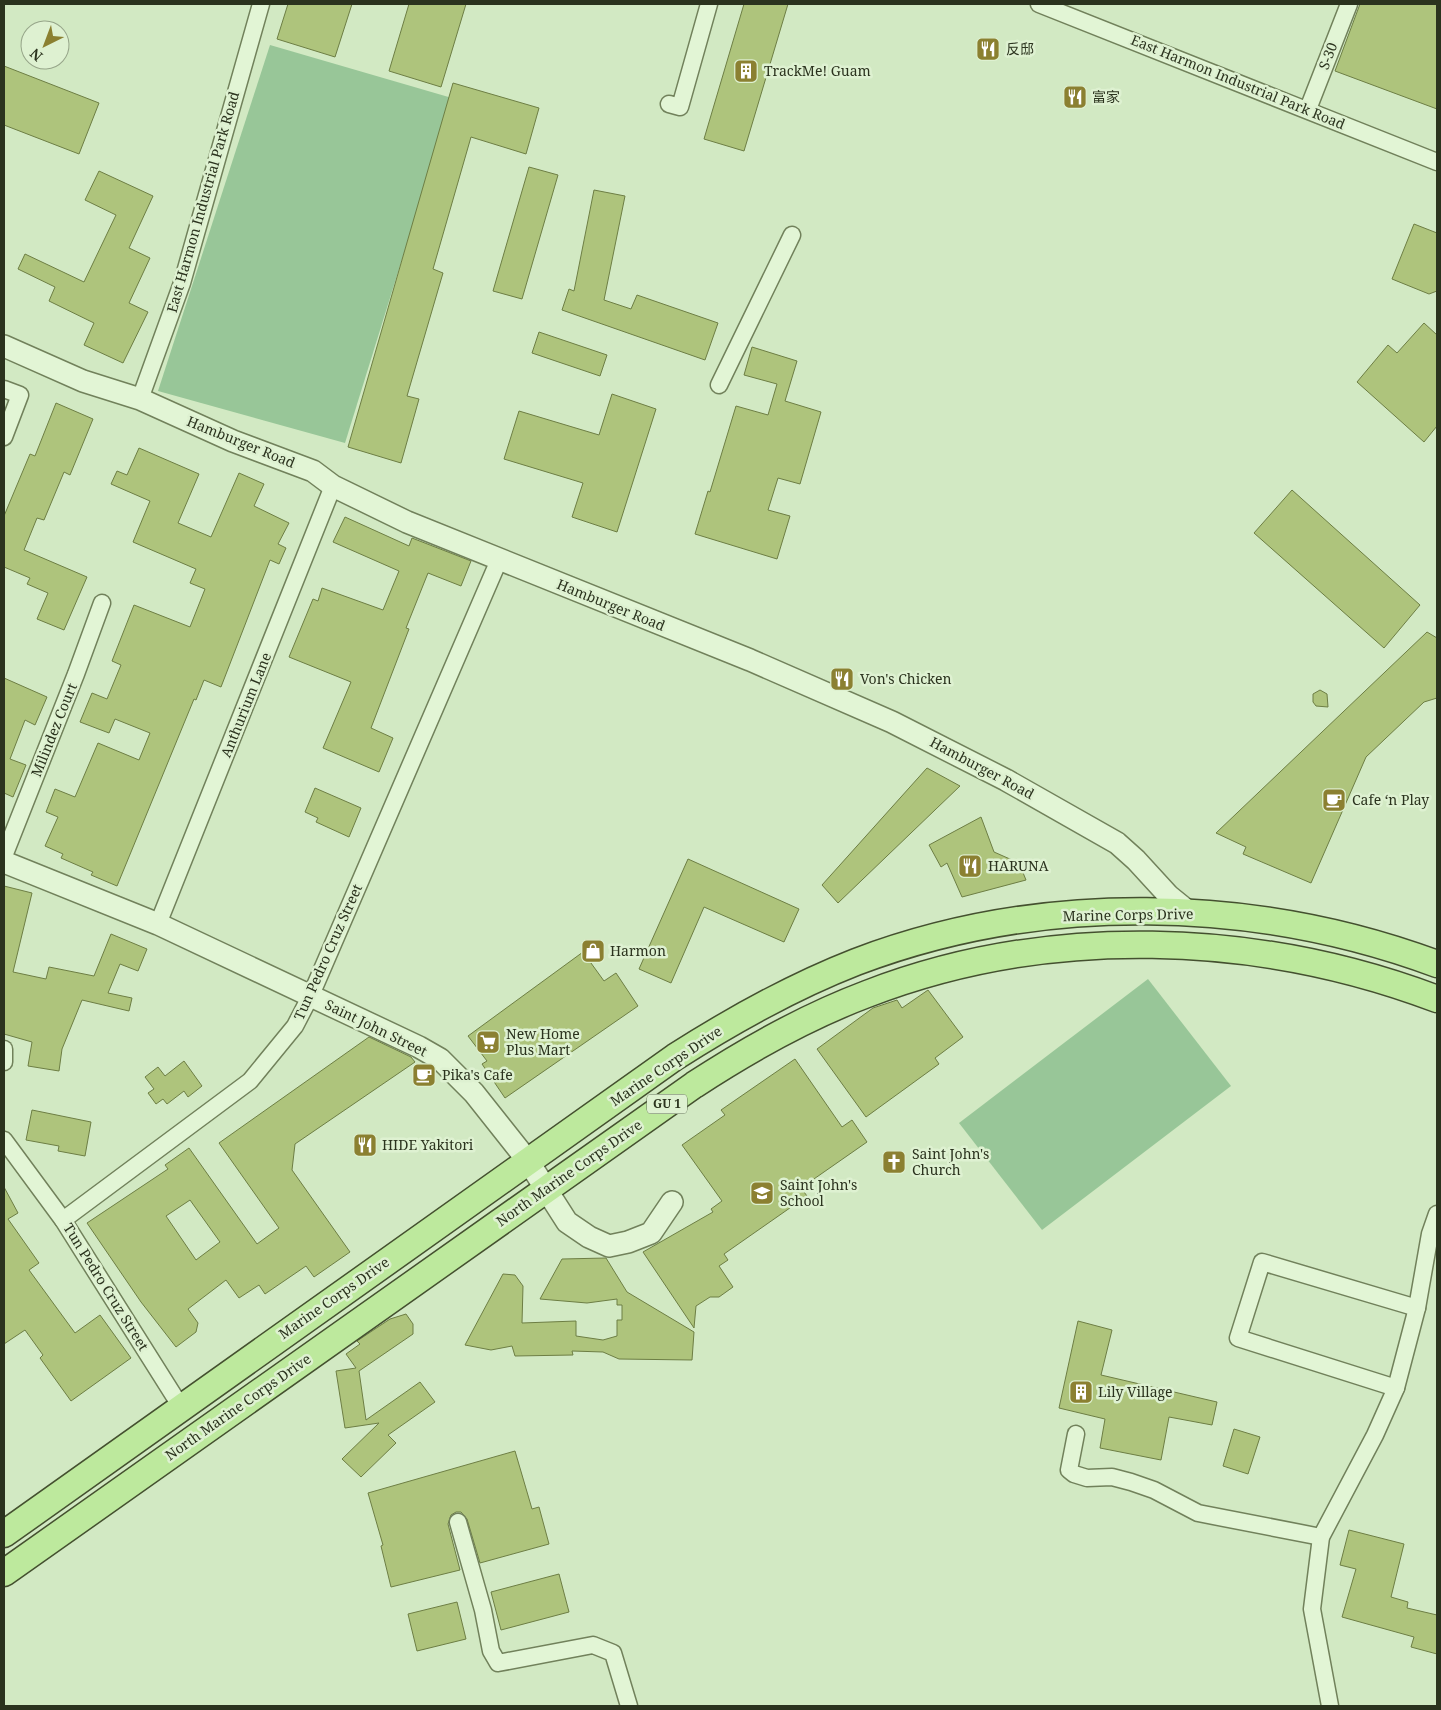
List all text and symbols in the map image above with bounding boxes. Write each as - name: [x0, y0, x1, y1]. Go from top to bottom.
- north arrow: [20, 20, 70, 70]
- street label: East Harmon Industrial Park Road: [1128, 30, 1348, 133]
- restaurant icon: 反邸: [975, 36, 1001, 62]
- place label: 反邸: [1006, 39, 1034, 58]
- street label: S-30: [1314, 39, 1341, 72]
- text: N: [26, 44, 46, 66]
- building icon: TrackMe! Guam: [733, 58, 759, 84]
- place label: TrackMe! Guam: [764, 61, 871, 80]
- restaurant icon: 富家: [1062, 84, 1088, 110]
- place label: 富家: [1092, 87, 1120, 106]
- street label: East Harmon Industrial Park Road: [162, 89, 243, 315]
- street label: Hamburger Road: [184, 411, 299, 472]
- street label: Hamburger Road: [554, 574, 669, 635]
- street label: Anthurium Lane: [216, 650, 275, 760]
- restaurant icon: Von's Chicken: [829, 666, 855, 692]
- place label: Von's Chicken: [860, 669, 951, 688]
- street label: Milindez Court: [26, 680, 81, 779]
- street label: Hamburger Road: [927, 732, 1038, 803]
- cafe icon: Cafe ‘n Play: [1321, 787, 1347, 813]
- place label: Cafe ‘n Play: [1352, 790, 1429, 809]
- restaurant icon: HARUNA: [957, 853, 983, 879]
- place label: HARUNA: [988, 856, 1049, 875]
- street label: Tun Pedro Cruz Street: [289, 881, 366, 1023]
- street label: Marine Corps Drive: [1062, 904, 1194, 925]
- shop icon: Harmon: [580, 938, 606, 964]
- place label: Harmon: [610, 941, 666, 960]
- street label: Saint John Street: [322, 995, 430, 1061]
- street label: Marine Corps Drive: [606, 1021, 725, 1110]
- place label: New Home Plus Mart: [506, 1024, 580, 1059]
- supermarket icon: New Home Plus Mart: [475, 1029, 501, 1055]
- cafe icon: Pika's Cafe: [411, 1062, 437, 1088]
- place label: Pika's Cafe: [442, 1065, 513, 1084]
- road number: GU 1: [647, 1094, 687, 1114]
- street label: North Marine Corps Drive: [492, 1115, 645, 1230]
- restaurant icon: HIDE Yakitori: [352, 1132, 378, 1158]
- place label: HIDE Yakitori: [382, 1135, 474, 1154]
- place label: Saint John's Church: [912, 1144, 989, 1179]
- church icon: Saint John's Church: [881, 1149, 907, 1175]
- place label: Saint John's School: [780, 1175, 857, 1210]
- school or university icon: Saint John's School: [749, 1180, 775, 1206]
- street label: Tun Pedro Cruz Street: [59, 1219, 153, 1354]
- street label: Marine Corps Drive: [275, 1252, 393, 1343]
- street label: North Marine Corps Drive: [161, 1349, 314, 1464]
- building icon: Lily Village: [1068, 1379, 1094, 1405]
- place label: Lily Village: [1098, 1382, 1173, 1401]

